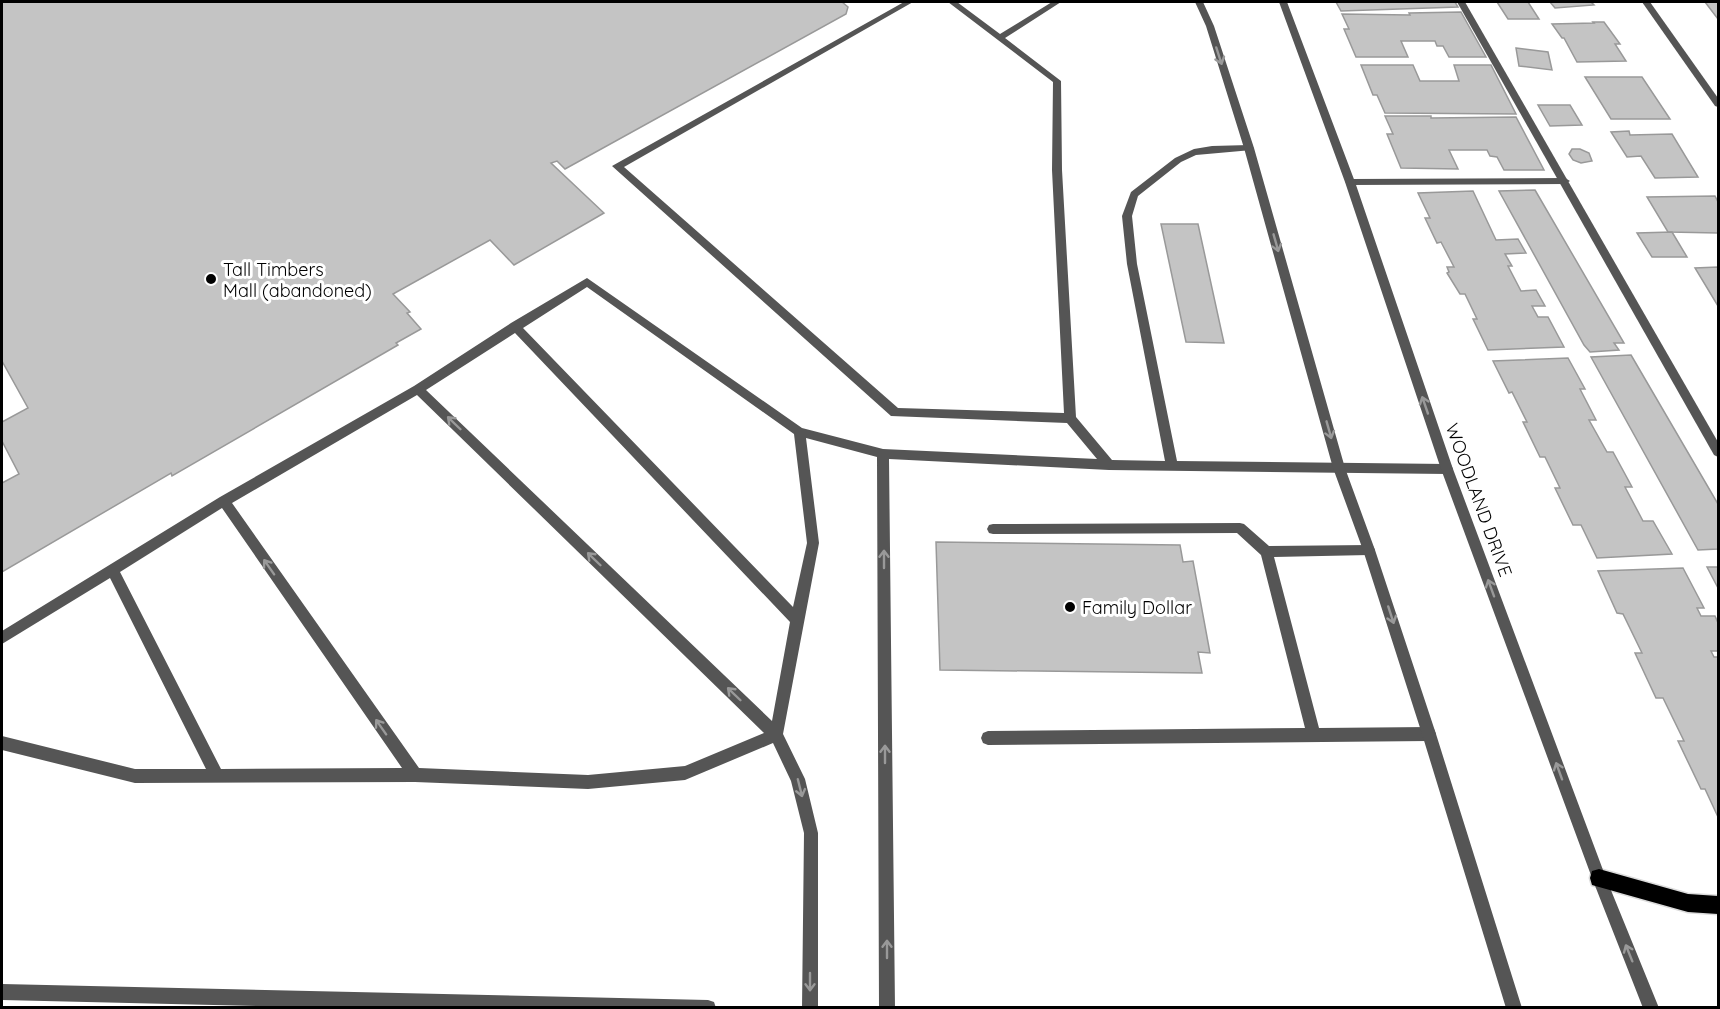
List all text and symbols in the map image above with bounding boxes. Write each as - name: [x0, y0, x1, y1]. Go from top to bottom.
- one-way arrow: [1215, 46, 1226, 65]
- one-way arrow: [1270, 233, 1282, 252]
- place label: Tall Timbers Mall (abandoned): [223, 258, 372, 302]
- marker: Tall Timbers Mall (abandoned): [204, 272, 218, 286]
- one-way arrow: [1419, 396, 1430, 415]
- one-way arrow: [446, 416, 461, 431]
- street label: WOODLAND DRIVE: [1441, 420, 1517, 580]
- one-way arrow: [1323, 421, 1335, 440]
- one-way arrow: [878, 550, 890, 570]
- one-way arrow: [587, 552, 602, 566]
- one-way arrow: [263, 560, 275, 576]
- one-way arrow: [1485, 580, 1496, 598]
- place label: Family Dollar: [1082, 596, 1192, 619]
- marker: Family Dollar: [1063, 600, 1077, 614]
- one-way arrow: [1386, 605, 1397, 624]
- one-way arrow: [727, 687, 742, 702]
- one-way arrow: [375, 720, 387, 736]
- one-way arrow: [880, 745, 891, 765]
- one-way arrow: [1553, 762, 1564, 781]
- one-way arrow: [795, 779, 806, 798]
- one-way arrow: [881, 940, 893, 960]
- one-way arrow: [1623, 944, 1634, 963]
- one-way arrow: [804, 972, 816, 992]

